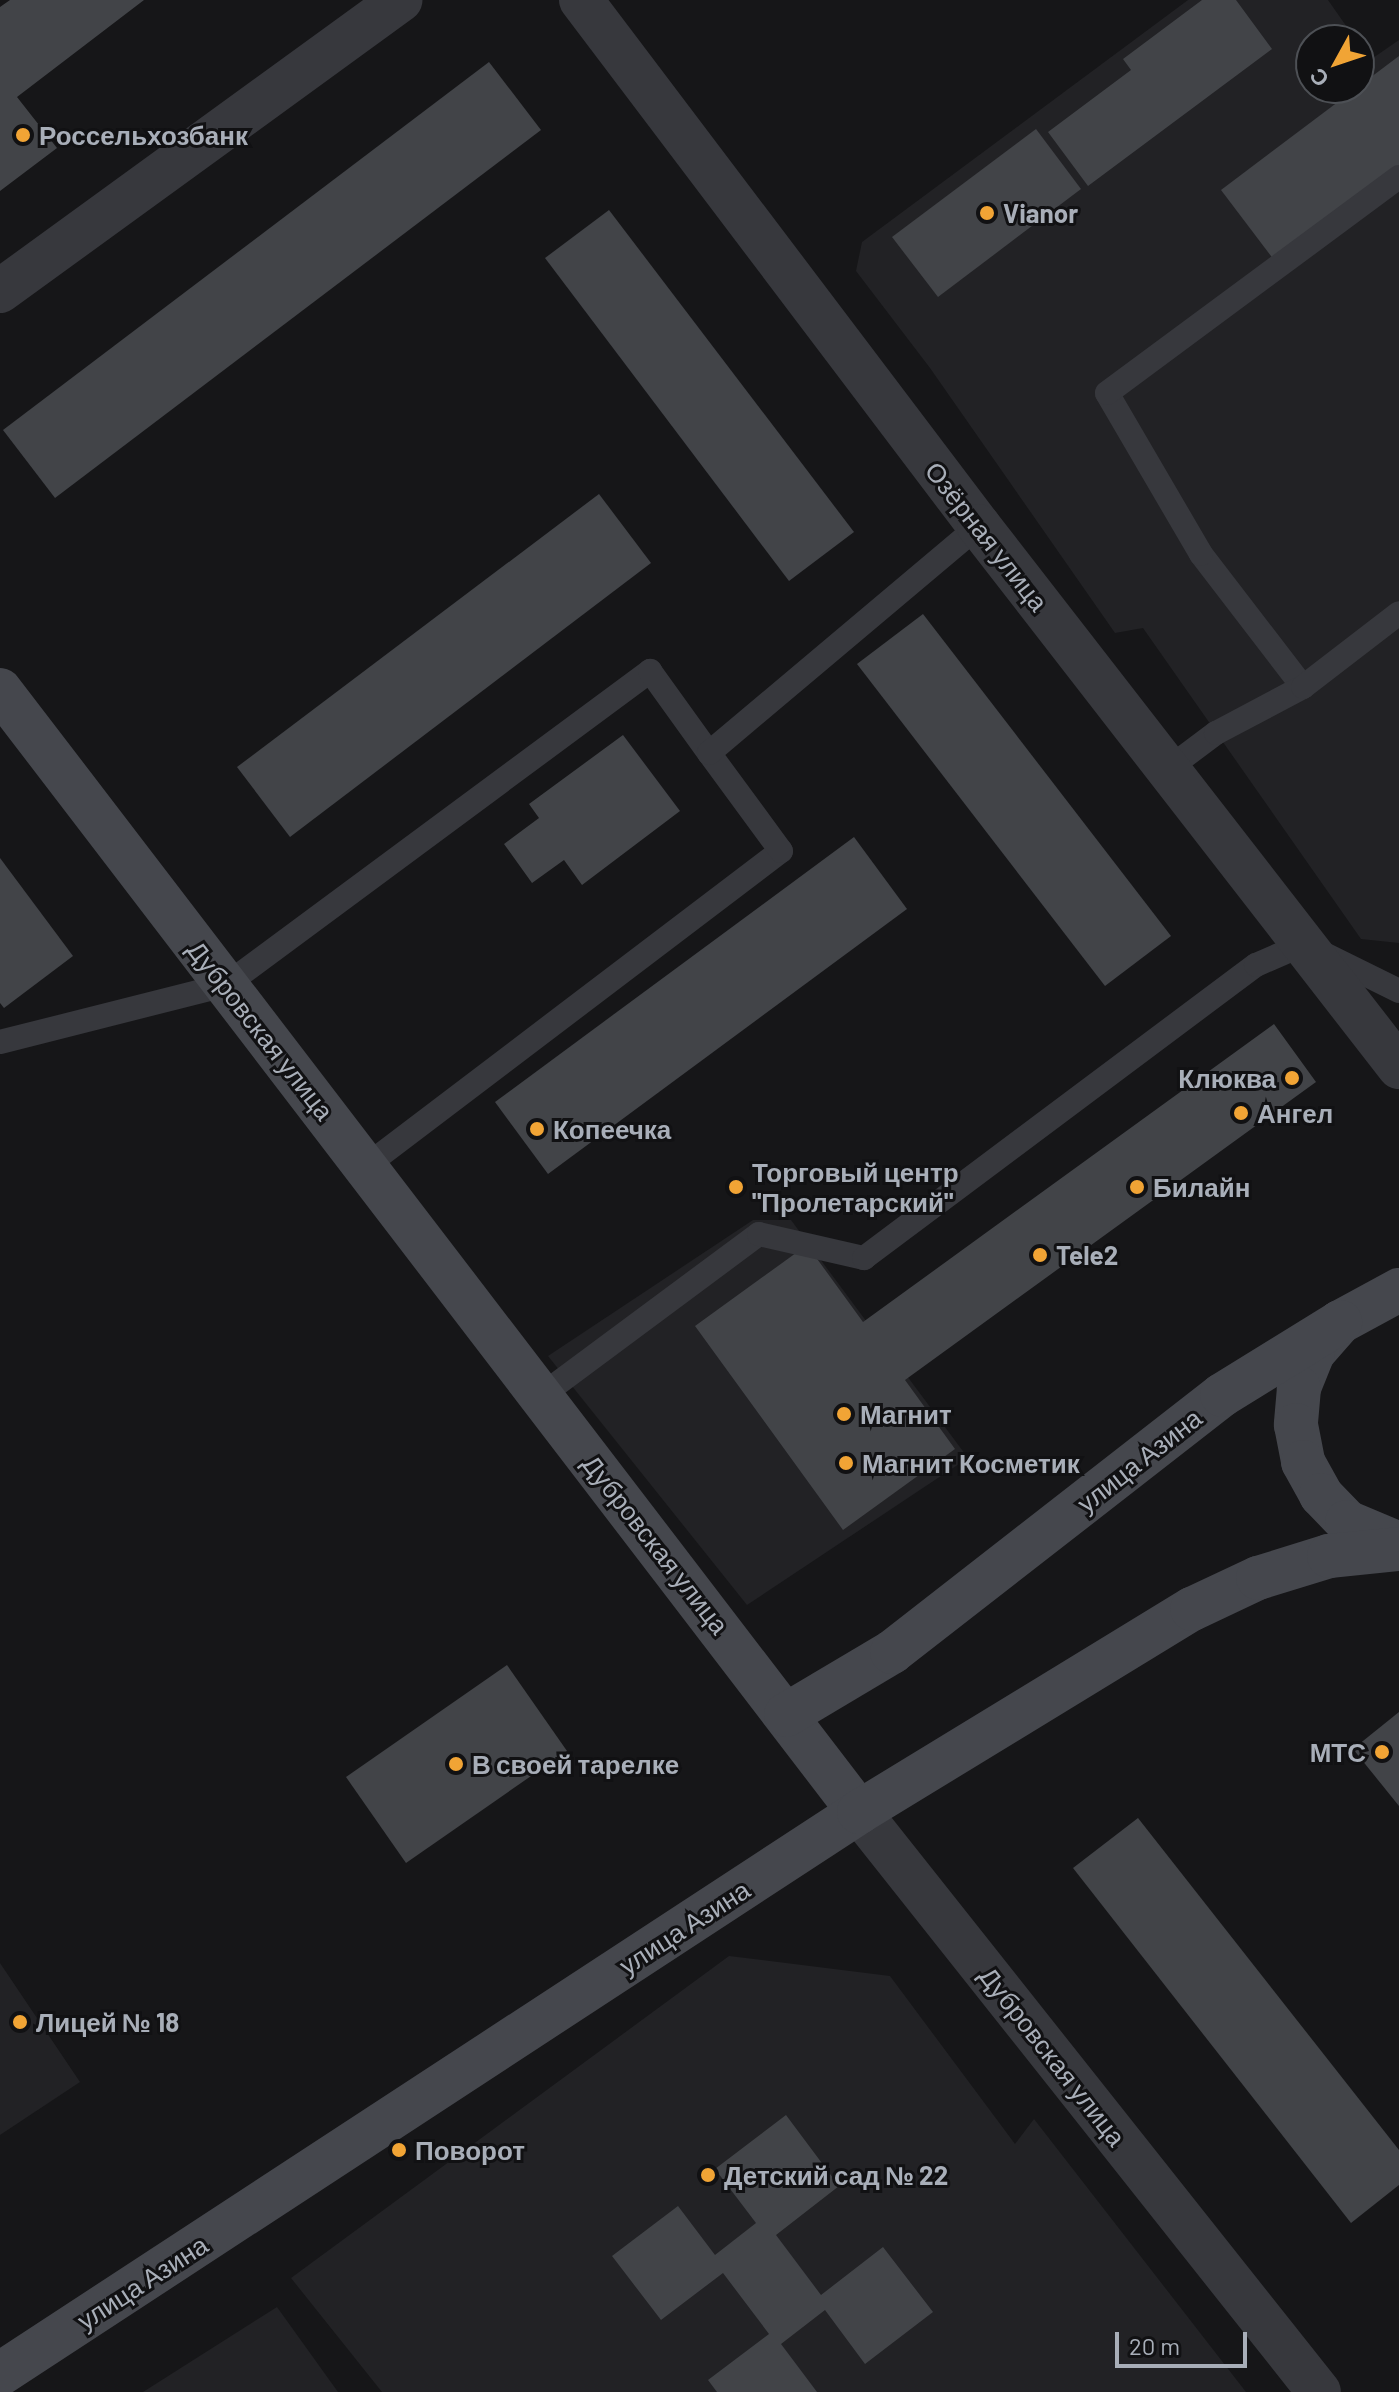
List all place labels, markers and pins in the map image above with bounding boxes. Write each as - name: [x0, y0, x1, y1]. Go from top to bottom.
- place label: Россельхозбанк: [39, 119, 248, 151]
- marker: Россельхозбанк: [14, 126, 32, 144]
- place label: Vianor: [1003, 197, 1078, 229]
- marker: Vianor: [978, 204, 996, 222]
- place label: Клюква: [1178, 1062, 1276, 1094]
- marker: Клюква: [1283, 1069, 1301, 1087]
- place label: Ангел: [1257, 1097, 1333, 1129]
- marker: Ангел: [1232, 1104, 1250, 1122]
- place label: Копеечка: [553, 1113, 671, 1145]
- marker: Копеечка: [528, 1120, 546, 1138]
- place label: Торговый центр "Пролетарский": [752, 1156, 959, 1218]
- place label: Билайн: [1153, 1171, 1250, 1203]
- marker: Торговый центр "Пролетарский": [727, 1178, 745, 1196]
- marker: Билайн: [1128, 1178, 1146, 1196]
- place label: Tele2: [1056, 1239, 1118, 1271]
- marker: Tele2: [1031, 1246, 1049, 1264]
- place label: Магнит: [860, 1398, 952, 1430]
- marker: Магнит: [835, 1405, 853, 1423]
- place label: Магнит Косметик: [862, 1447, 1080, 1479]
- marker: Магнит Косметик: [837, 1454, 855, 1472]
- place label: МТС: [1310, 1736, 1366, 1768]
- marker: МТС: [1373, 1743, 1391, 1761]
- place label: В своей тарелке: [472, 1748, 679, 1780]
- marker: В своей тарелке: [447, 1755, 465, 1773]
- place label: Лицей № 18: [36, 2006, 179, 2038]
- marker: Лицей № 18: [11, 2013, 29, 2031]
- place label: Поворот: [415, 2134, 525, 2166]
- marker: Поворот: [390, 2141, 408, 2159]
- place label: Детский сад № 22: [724, 2159, 948, 2191]
- marker: Детский сад № 22: [699, 2166, 717, 2184]

